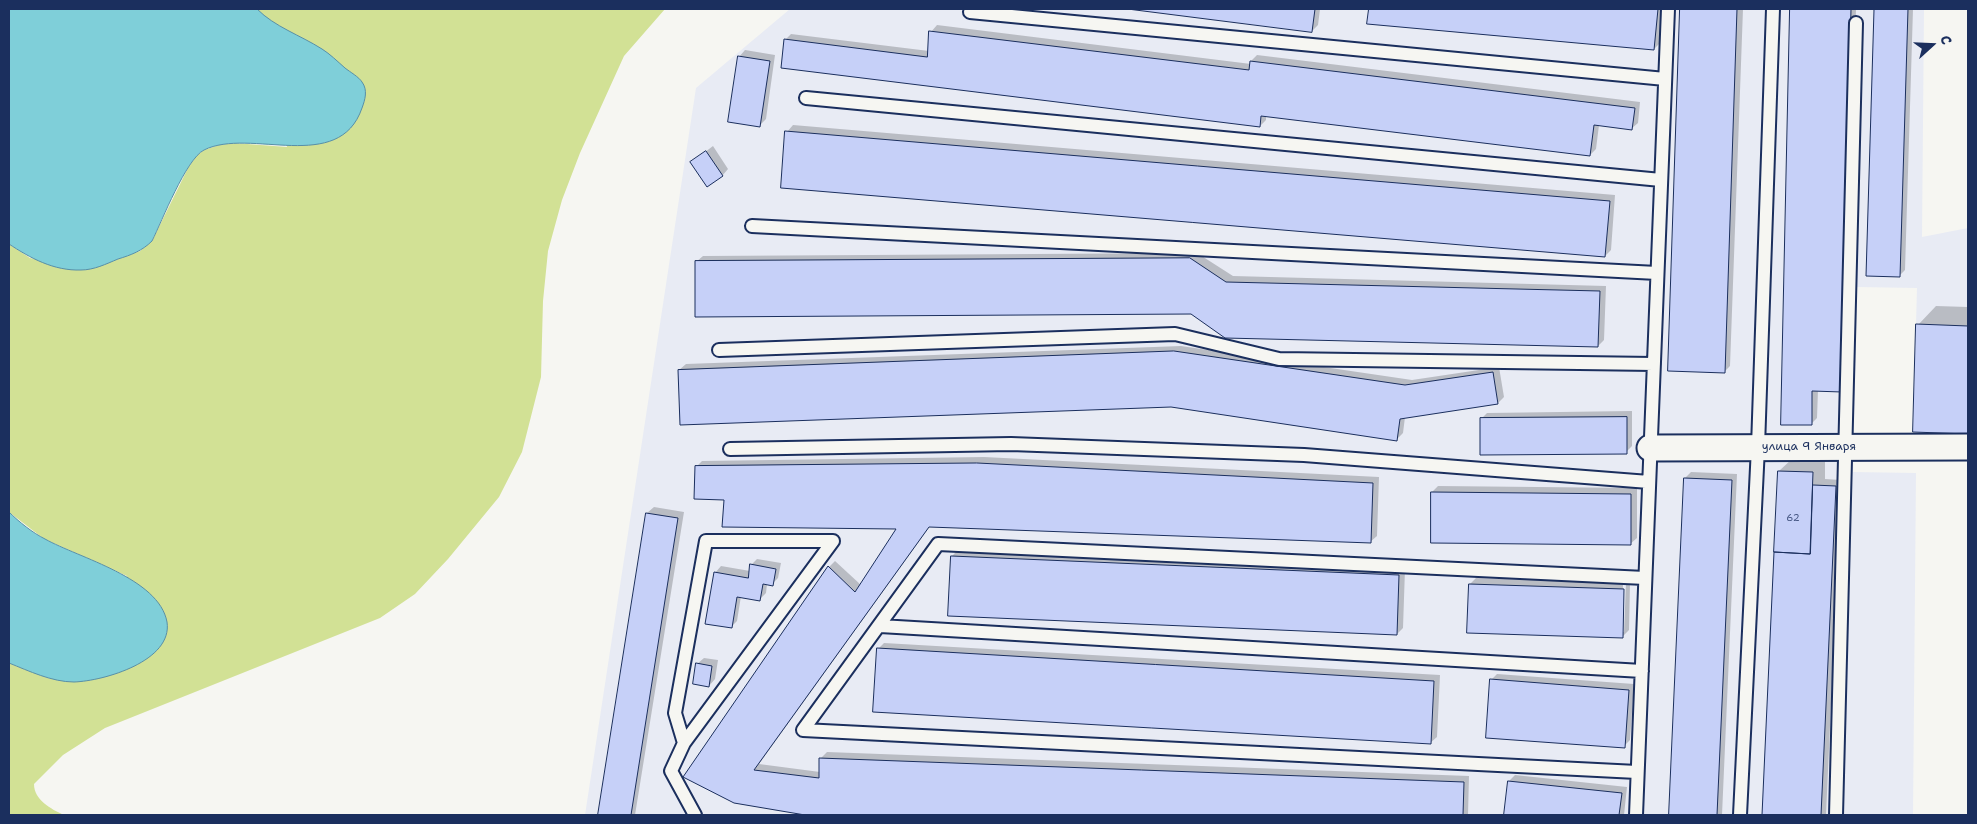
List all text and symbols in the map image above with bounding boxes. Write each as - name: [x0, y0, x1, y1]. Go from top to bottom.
- north arrow: [1907, 20, 1957, 70]
- text: С: [1936, 33, 1956, 47]
- street label: улица 9 Января: [1762, 440, 1856, 454]
- house number: 62: [1786, 512, 1800, 524]

